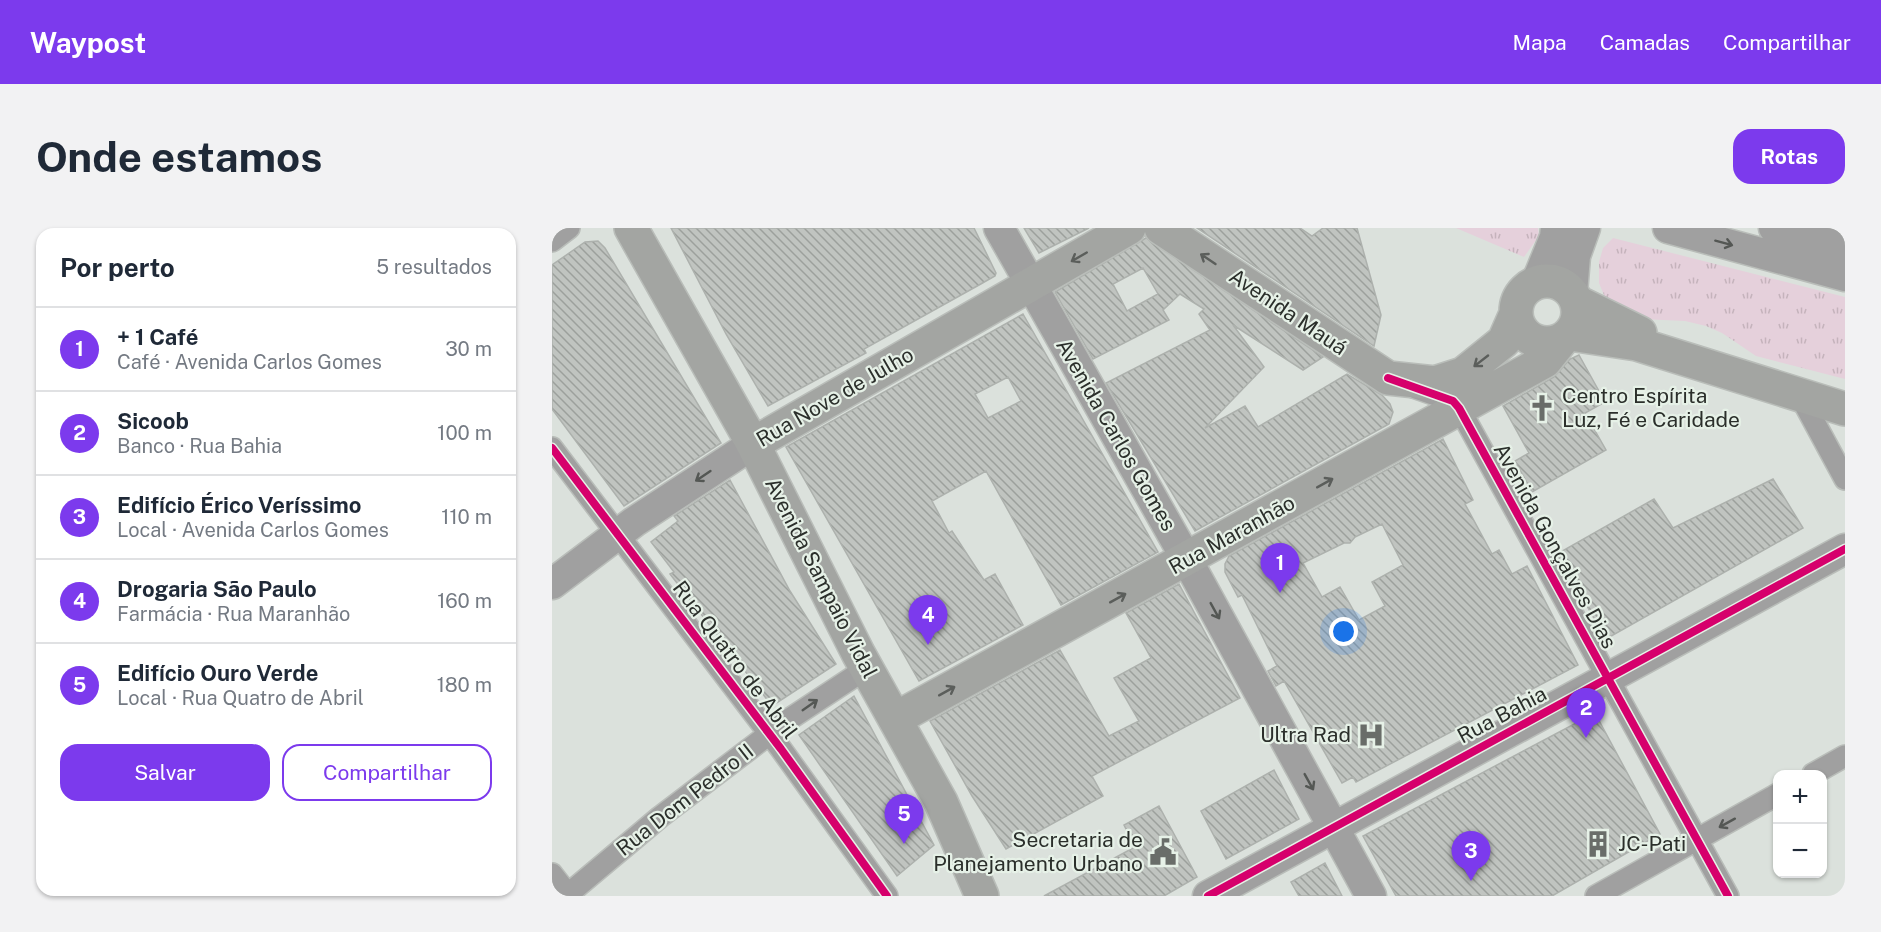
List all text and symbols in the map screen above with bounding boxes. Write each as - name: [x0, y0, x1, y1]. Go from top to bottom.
- text: Waypost: [30, 26, 146, 59]
- text: Mapa: [1513, 30, 1567, 55]
- text: Camadas: [1600, 30, 1690, 55]
- text: Compartilhar: [1723, 30, 1851, 55]
- button: Rotas: [1733, 129, 1845, 184]
- text: Onde estamos: [36, 132, 322, 181]
- one-way arrow: [1715, 238, 1734, 250]
- text: Por perto: [60, 252, 175, 283]
- one-way arrow: [1070, 252, 1088, 263]
- one-way arrow: [1200, 253, 1216, 265]
- text: 5 resultados: [376, 255, 492, 279]
- street label: Avenida Mauá: [1225, 263, 1352, 360]
- text: + 1 Café: [117, 324, 198, 350]
- street label: Avenida Carlos Gomes: [1051, 334, 1182, 535]
- text: 1: [75, 337, 84, 361]
- text: 30 m: [445, 337, 492, 361]
- street label: Rua Nove de Julho: [752, 341, 918, 452]
- text: Café · Avenida Carlos Gomes: [117, 350, 382, 374]
- one-way arrow: [1473, 355, 1489, 368]
- place label: Centro Espírita Luz, Fé e Caridade: [1562, 383, 1740, 432]
- church icon: Centro Espírita Luz, Fé e Caridade: [1527, 393, 1557, 423]
- text: Sicoob: [117, 408, 189, 434]
- text: 2: [73, 421, 86, 445]
- text: 100 m: [437, 421, 492, 445]
- text: Banco · Rua Bahia: [117, 434, 282, 458]
- street label: Avenida Gonçalves Dias: [1489, 439, 1622, 653]
- one-way arrow: [696, 470, 712, 482]
- street label: Avenida Sampaio Vidal: [760, 473, 883, 682]
- one-way arrow: [1316, 476, 1333, 488]
- street label: Rua Maranhão: [1164, 490, 1299, 579]
- text: Edifício Érico Veríssimo: [117, 492, 361, 518]
- text: 3: [73, 505, 86, 529]
- text: 110 m: [441, 505, 492, 529]
- text: Local · Avenida Carlos Gomes: [117, 518, 389, 542]
- pin: 1: [1260, 544, 1300, 593]
- text: Drogaria São Paulo: [117, 576, 317, 602]
- street label: Rua Quatro de Abril: [668, 576, 803, 744]
- text: 4: [73, 589, 86, 613]
- text: 160 m: [437, 589, 492, 613]
- one-way arrow: [1108, 592, 1126, 603]
- pin: 4: [908, 596, 947, 645]
- text: Farmácia · Rua Maranhão: [117, 602, 350, 626]
- one-way arrow: [1209, 602, 1221, 619]
- your location: [1329, 617, 1358, 646]
- text: Edifício Ouro Verde: [117, 660, 318, 686]
- text: 5: [73, 673, 86, 697]
- text: 180 m: [437, 673, 492, 697]
- street label: Rua Bahia: [1453, 681, 1551, 748]
- one-way arrow: [938, 685, 955, 697]
- text: Local · Rua Quatro de Abril: [117, 686, 364, 710]
- pin: 2: [1566, 688, 1606, 738]
- one-way arrow: [802, 699, 818, 711]
- hospital icon: Ultra Rad: [1356, 720, 1386, 750]
- place label: Ultra Rad: [1260, 722, 1351, 747]
- street label: Rua Dom Pedro II: [611, 738, 758, 861]
- button: Salvar: [60, 744, 270, 801]
- button: Compartilhar: [282, 744, 492, 801]
- map controls: [1773, 770, 1827, 878]
- button: +: [1773, 770, 1827, 824]
- one-way arrow: [1303, 773, 1315, 790]
- pin: 5: [884, 794, 924, 844]
- one-way arrow: [1718, 818, 1736, 829]
- button: −: [1773, 824, 1827, 878]
- place label: Secretaria de Planejamento Urbano: [933, 827, 1143, 876]
- building icon: JC-Pati: [1583, 829, 1613, 859]
- place label: JC-Pati: [1618, 831, 1686, 856]
- pin: 3: [1452, 832, 1490, 881]
- public building icon: Secretaria de Planejamento Urbano: [1148, 837, 1178, 867]

